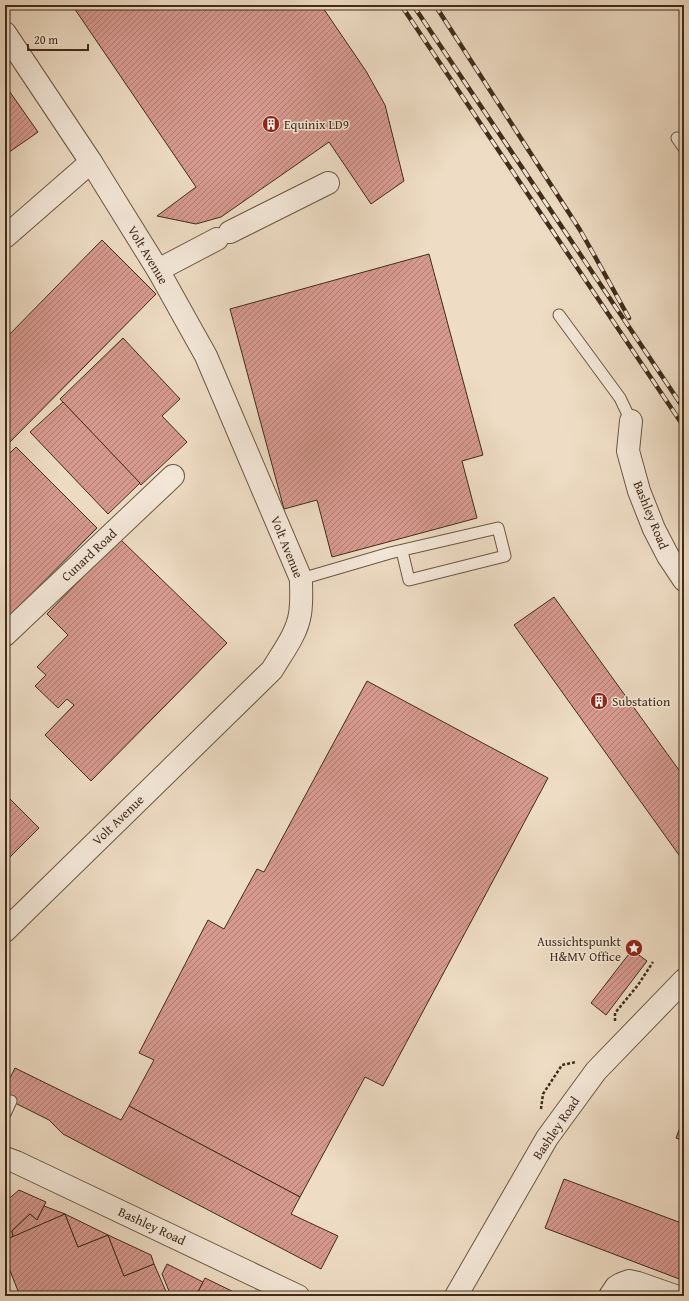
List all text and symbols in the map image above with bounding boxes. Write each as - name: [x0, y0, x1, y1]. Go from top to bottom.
- scale bar: [28, 26, 88, 52]
- text: 20 m: [34, 31, 58, 48]
- building icon: Equinix LD9: [261, 114, 281, 134]
- place label: Equinix LD9: [284, 115, 349, 134]
- street label: Volt Avenue: [123, 222, 173, 288]
- street label: Bashley Road: [629, 478, 673, 552]
- street label: Volt Avenue: [266, 513, 308, 581]
- street label: Cunard Road: [57, 524, 121, 586]
- building icon: Substation: [589, 691, 609, 711]
- place label: Substation: [612, 692, 671, 711]
- street label: Volt Avenue: [88, 790, 148, 850]
- place label: Aussichtspunkt H&MV Office: [537, 932, 621, 966]
- place icon: Aussichtspunkt H&MV Office: [624, 938, 644, 958]
- street label: Bashley Road: [528, 1093, 584, 1163]
- street label: Bashley Road: [115, 1202, 189, 1250]

